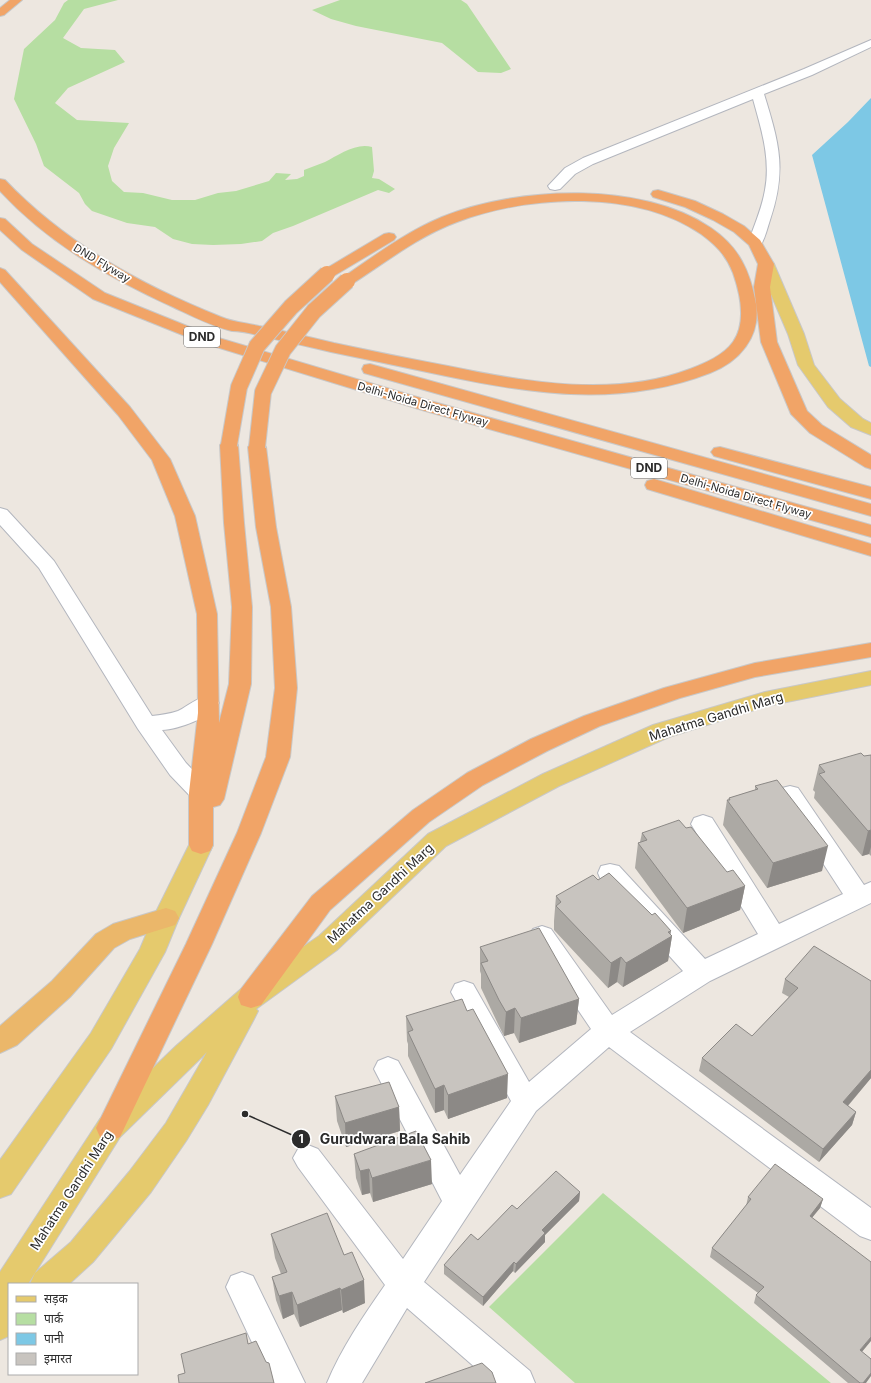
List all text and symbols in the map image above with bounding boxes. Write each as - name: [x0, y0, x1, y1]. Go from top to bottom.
- street label: DND Flyway: [71, 241, 133, 285]
- road number: DND: [184, 327, 220, 347]
- street label: Delhi-Noida Direct Flyway: [356, 379, 490, 429]
- road number: DND: [631, 458, 667, 478]
- street label: Delhi-Noida Direct Flyway: [679, 471, 813, 521]
- street label: Mahatma Gandhi Marg: [647, 688, 785, 744]
- street label: Mahatma Gandhi Marg: [324, 840, 436, 946]
- callout: Gurudwara Bala Sahib: [291, 1126, 478, 1152]
- street label: Mahatma Gandhi Marg: [26, 1127, 116, 1253]
- text: Gurudwara Bala Sahib: [320, 1130, 471, 1147]
- text: 1: [298, 1131, 304, 1146]
- legend: [8, 1283, 138, 1375]
- text: सड़क: [44, 1291, 69, 1306]
- text: पार्क: [44, 1311, 64, 1326]
- text: पानी: [44, 1331, 65, 1346]
- text: इमारत: [44, 1351, 73, 1366]

